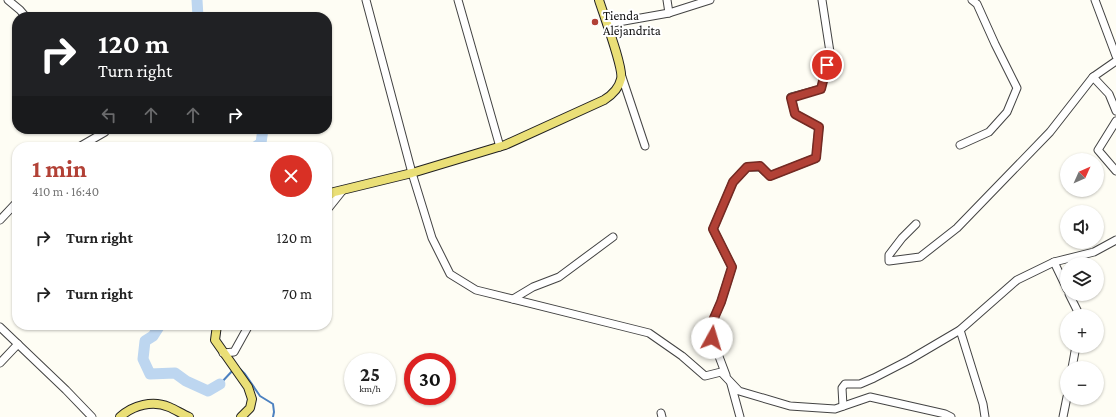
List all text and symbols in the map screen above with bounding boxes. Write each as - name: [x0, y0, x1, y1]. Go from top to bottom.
- place label: Tienda Alejandrita: [603, 8, 661, 39]
- marker: Tienda Alejandrita: [590, 17, 600, 27]
- icon: right: [32, 28, 84, 80]
- text: 120 m: [98, 28, 169, 59]
- pin: [810, 48, 844, 82]
- icon: arrive: [816, 54, 838, 76]
- text: Turn right: [98, 61, 172, 81]
- icon: left: [98, 104, 120, 126]
- icon: ahead: [140, 104, 162, 126]
- icon: ahead: [182, 104, 204, 126]
- icon: right: [224, 104, 246, 126]
- north arrow: [1060, 153, 1104, 197]
- map controls: [1060, 153, 1104, 405]
- text: 1 min: [32, 155, 87, 182]
- button: close: [270, 155, 312, 197]
- text: 410 m · 16:40: [32, 184, 99, 199]
- button: sound: [1060, 205, 1104, 249]
- icon: right: [32, 227, 54, 249]
- text: Turn right: [66, 230, 133, 246]
- text: 120 m: [277, 230, 312, 246]
- button: layers: [1060, 257, 1104, 301]
- icon: right: [32, 283, 54, 305]
- text: Turn right: [66, 286, 133, 302]
- text: 70 m: [282, 286, 312, 302]
- button: +: [1060, 309, 1104, 353]
- position arrow: [691, 317, 733, 359]
- speed limit sign: 30: [404, 353, 456, 405]
- button: −: [1060, 361, 1104, 405]
- text: 25: [360, 363, 380, 385]
- text: km/h: [359, 383, 381, 394]

